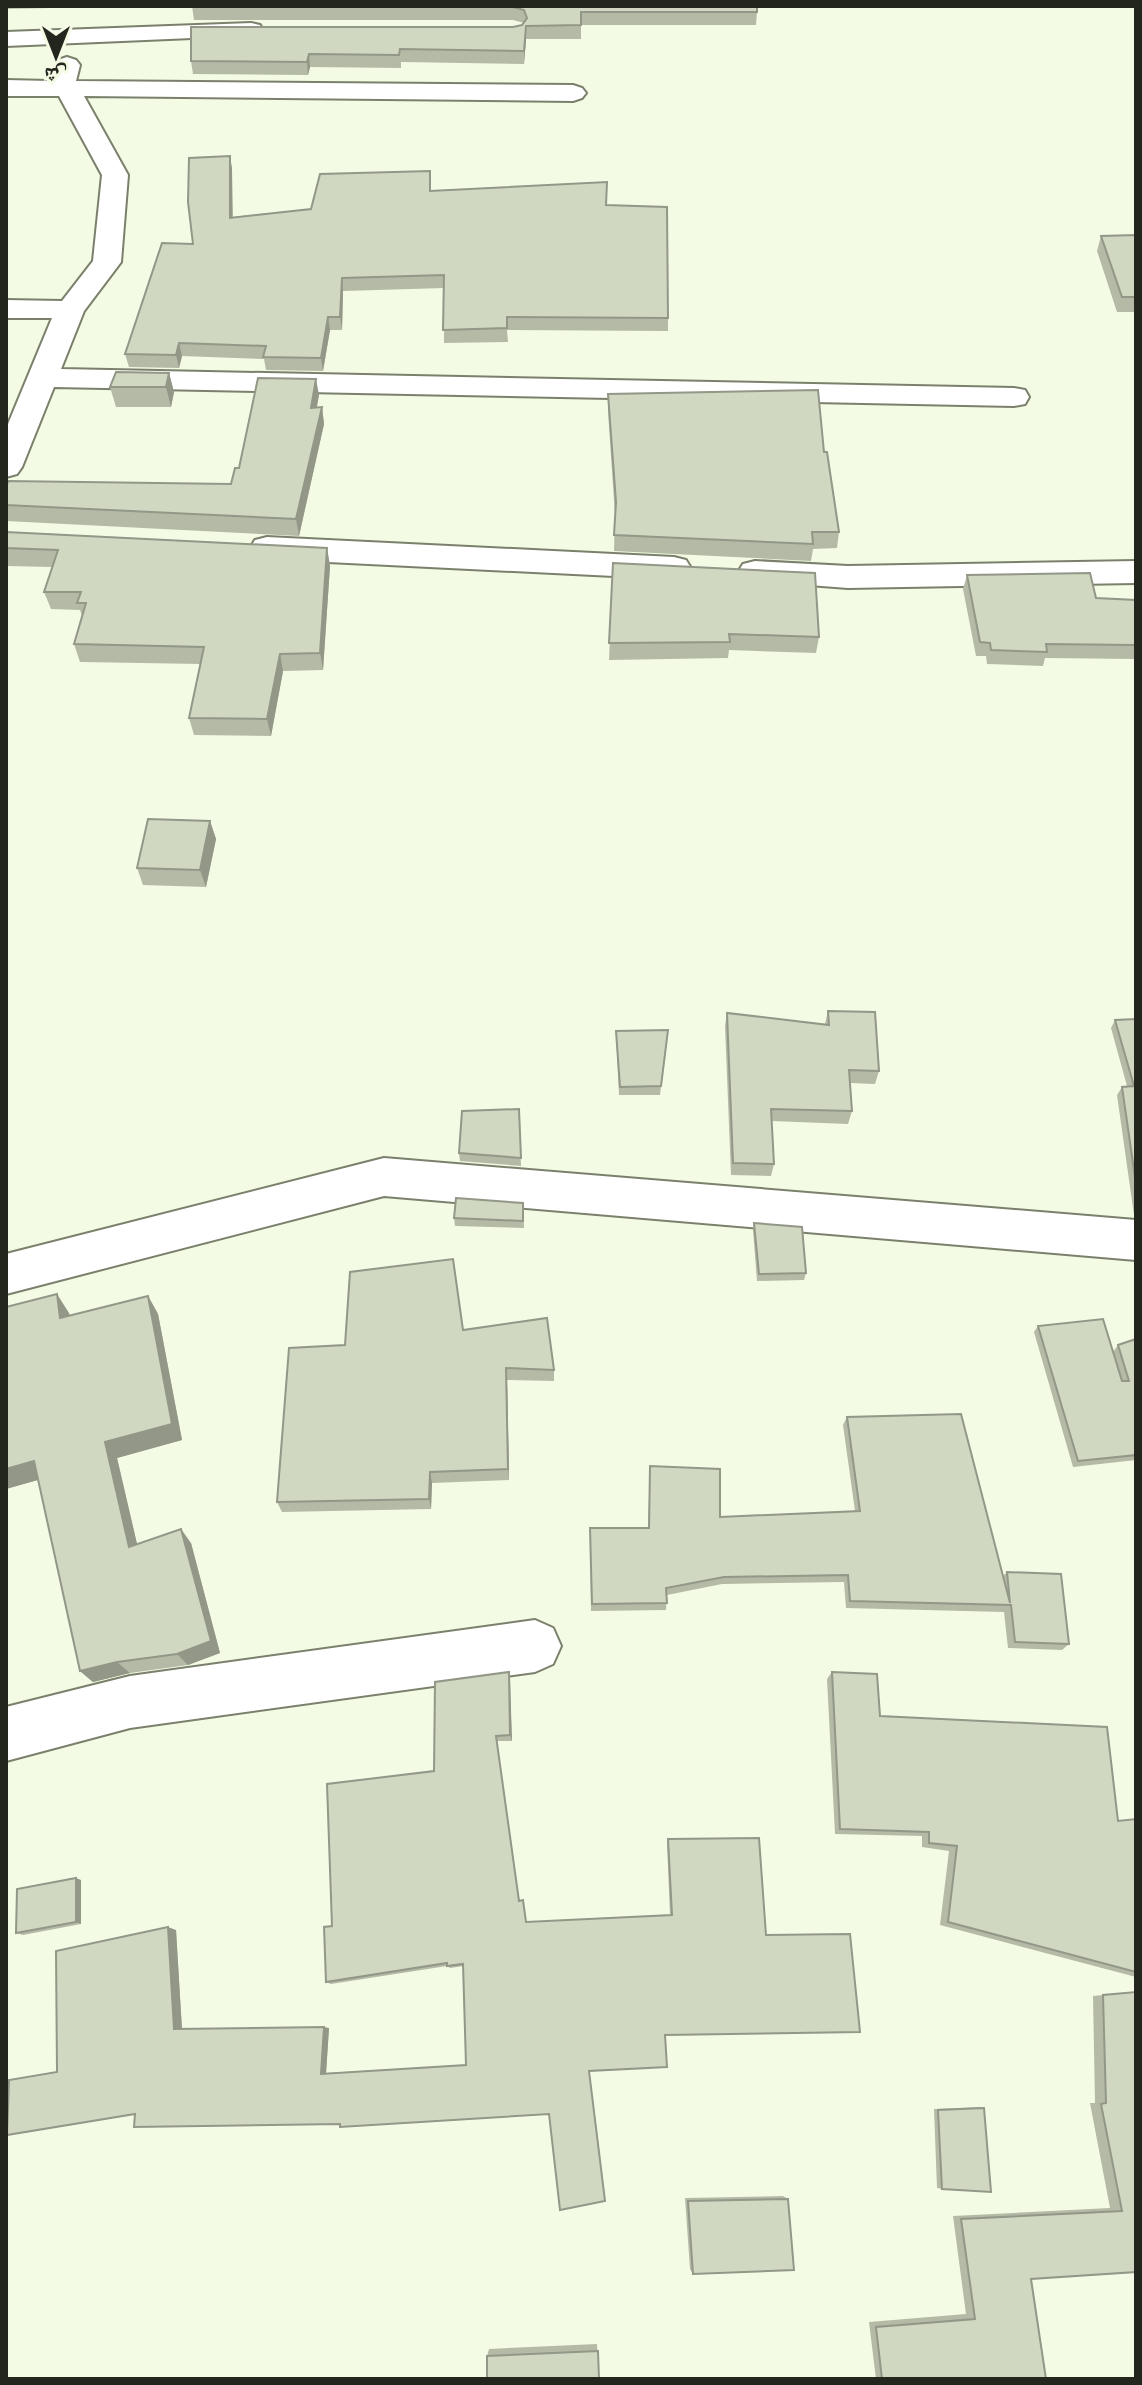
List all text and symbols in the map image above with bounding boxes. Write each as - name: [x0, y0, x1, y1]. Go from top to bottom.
- north arrow: [16, 16, 96, 96]
- text: ش: [44, 62, 68, 90]

